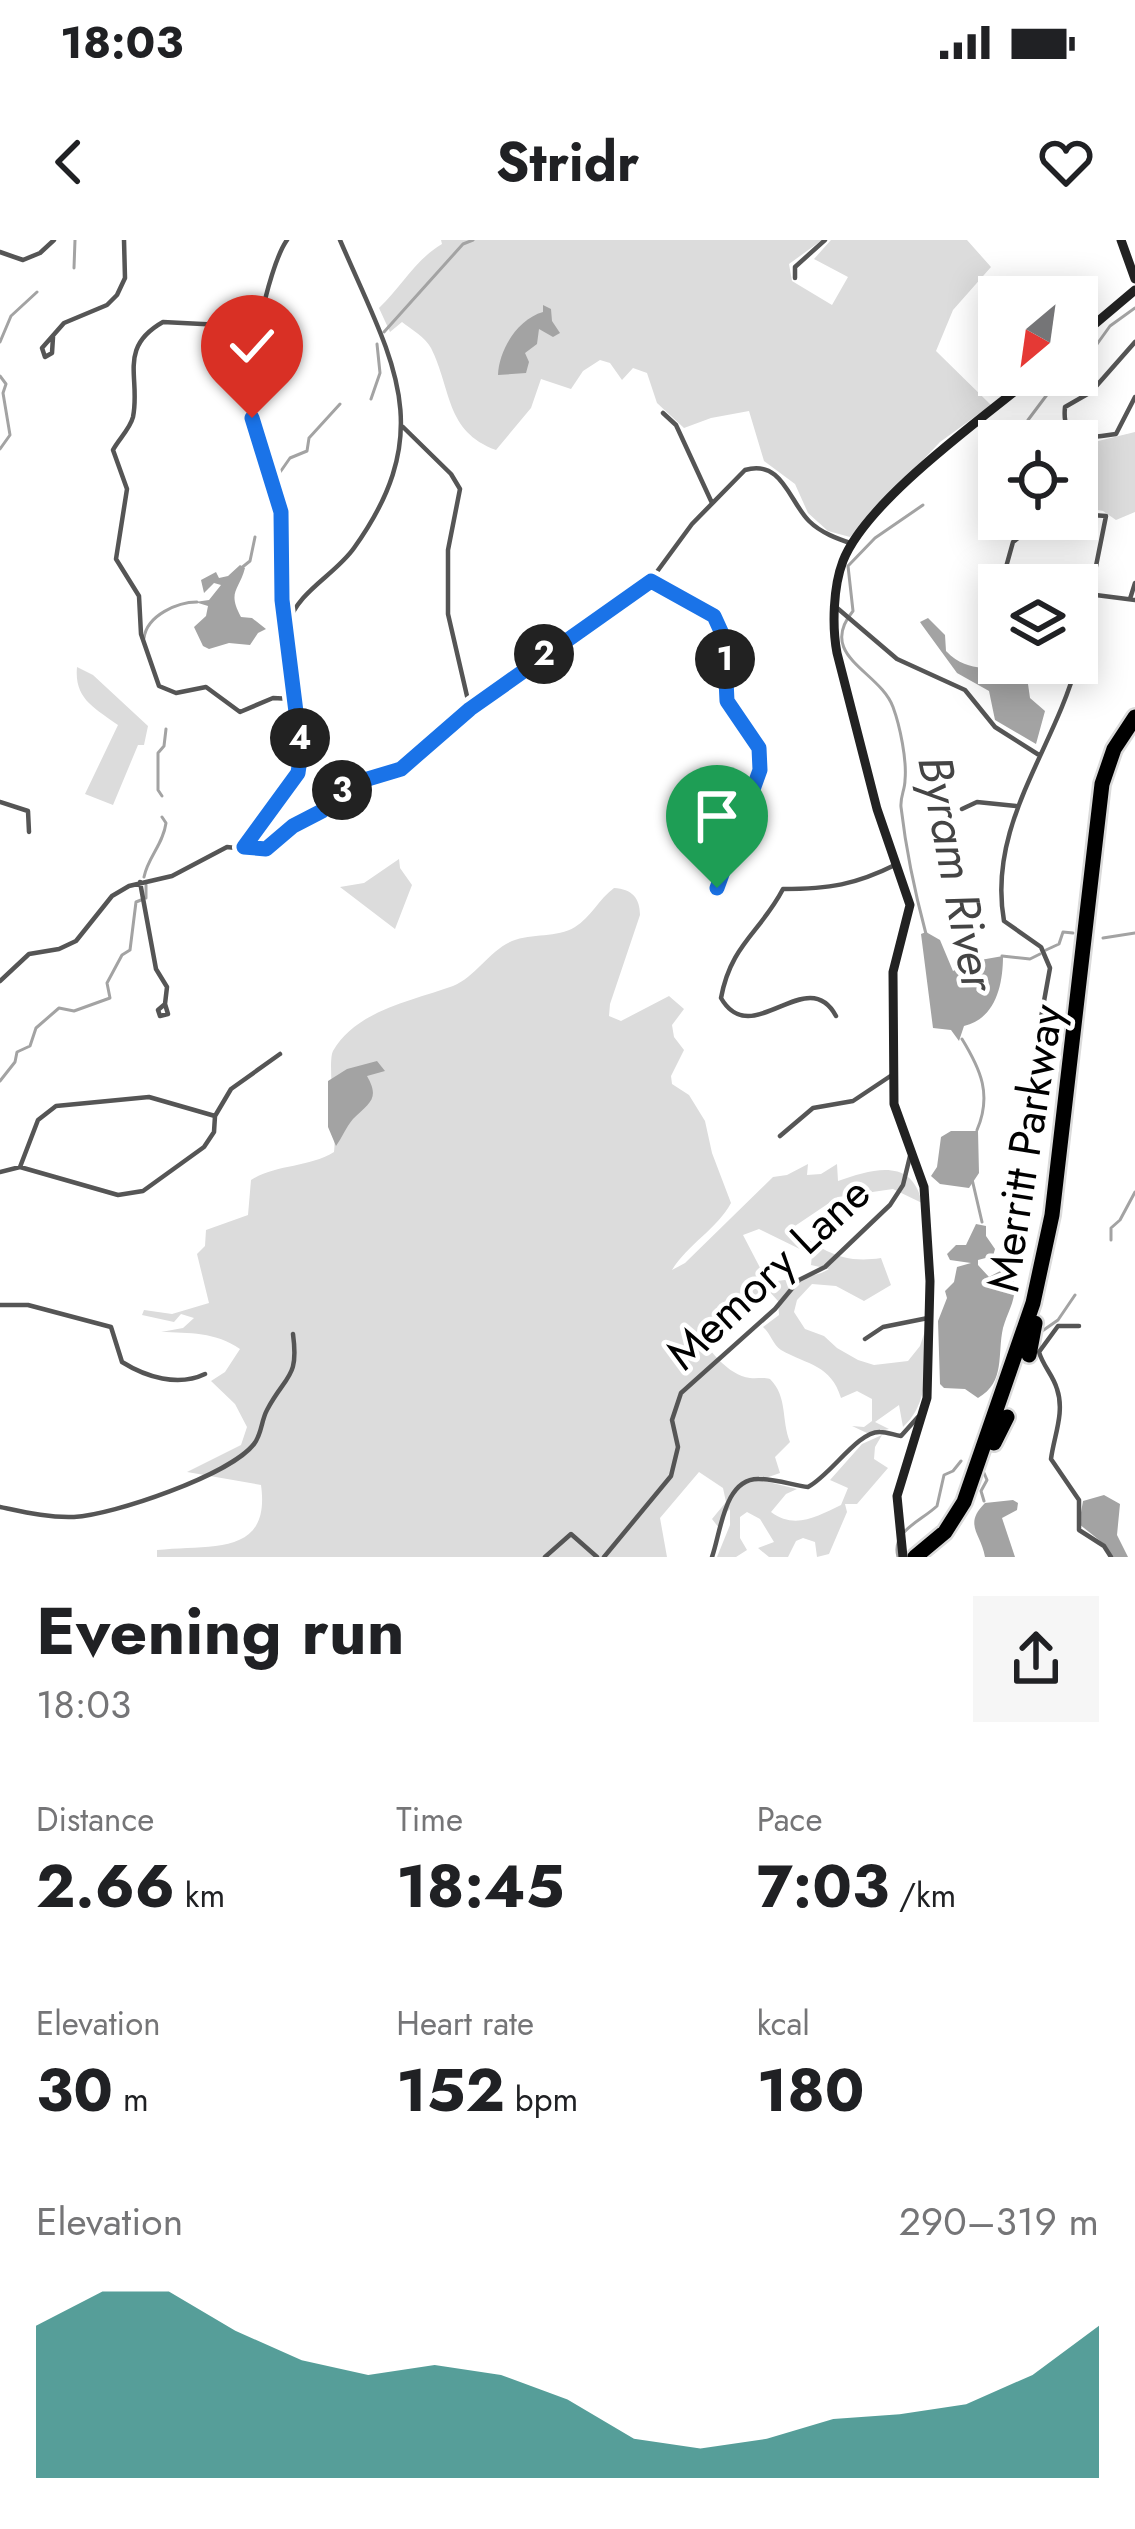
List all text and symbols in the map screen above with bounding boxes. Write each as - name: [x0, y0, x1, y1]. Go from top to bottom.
- text: 18:03: [60, 10, 183, 75]
- text: Stridr: [496, 123, 639, 201]
- icon: back: [36, 129, 102, 195]
- icon: heart: [1033, 129, 1099, 195]
- north arrow: [978, 276, 1098, 396]
- map controls: [978, 276, 1098, 684]
- pin: [201, 295, 303, 418]
- icon: check: [219, 313, 285, 379]
- button: locate: [978, 420, 1098, 540]
- button: layers: [978, 564, 1098, 684]
- pin: 2: [514, 624, 574, 684]
- pin: 1: [695, 629, 755, 689]
- text: 2: [533, 630, 555, 677]
- text: 1: [717, 635, 733, 682]
- pin: 4: [270, 708, 330, 768]
- text: 4: [288, 714, 312, 761]
- water label: Byram River: [900, 750, 1014, 999]
- pin: 3: [312, 760, 372, 820]
- pin: [666, 765, 768, 888]
- text: 3: [332, 766, 352, 813]
- icon: arrive: [684, 783, 750, 849]
- street label: Merritt Parkway: [970, 1000, 1080, 1296]
- street label: Memory Lane: [651, 1161, 885, 1385]
- text: Evening run: [36, 1583, 405, 1679]
- button: share: [973, 1596, 1099, 1722]
- text: 18:03: [36, 1676, 131, 1733]
- text: Distance: [36, 1796, 154, 1843]
- text: Time: [396, 1796, 463, 1843]
- text: Pace: [757, 1796, 822, 1843]
- text: 2.66: [36, 1843, 175, 1930]
- text: 18:45: [396, 1843, 564, 1930]
- text: 7:03: [757, 1843, 889, 1930]
- text: km: [175, 1872, 225, 1919]
- text: /km: [889, 1872, 956, 1919]
- text: Elevation: [36, 2000, 160, 2047]
- text: Heart rate: [396, 2000, 534, 2047]
- text: kcal: [757, 2000, 810, 2047]
- text: 30: [36, 2047, 113, 2134]
- text: 152: [396, 2047, 505, 2134]
- text: 180: [757, 2047, 865, 2134]
- text: m: [113, 2076, 149, 2123]
- text: bpm: [505, 2076, 578, 2123]
- text: Elevation: [36, 2193, 183, 2250]
- text: 290–319 m: [899, 2193, 1099, 2250]

